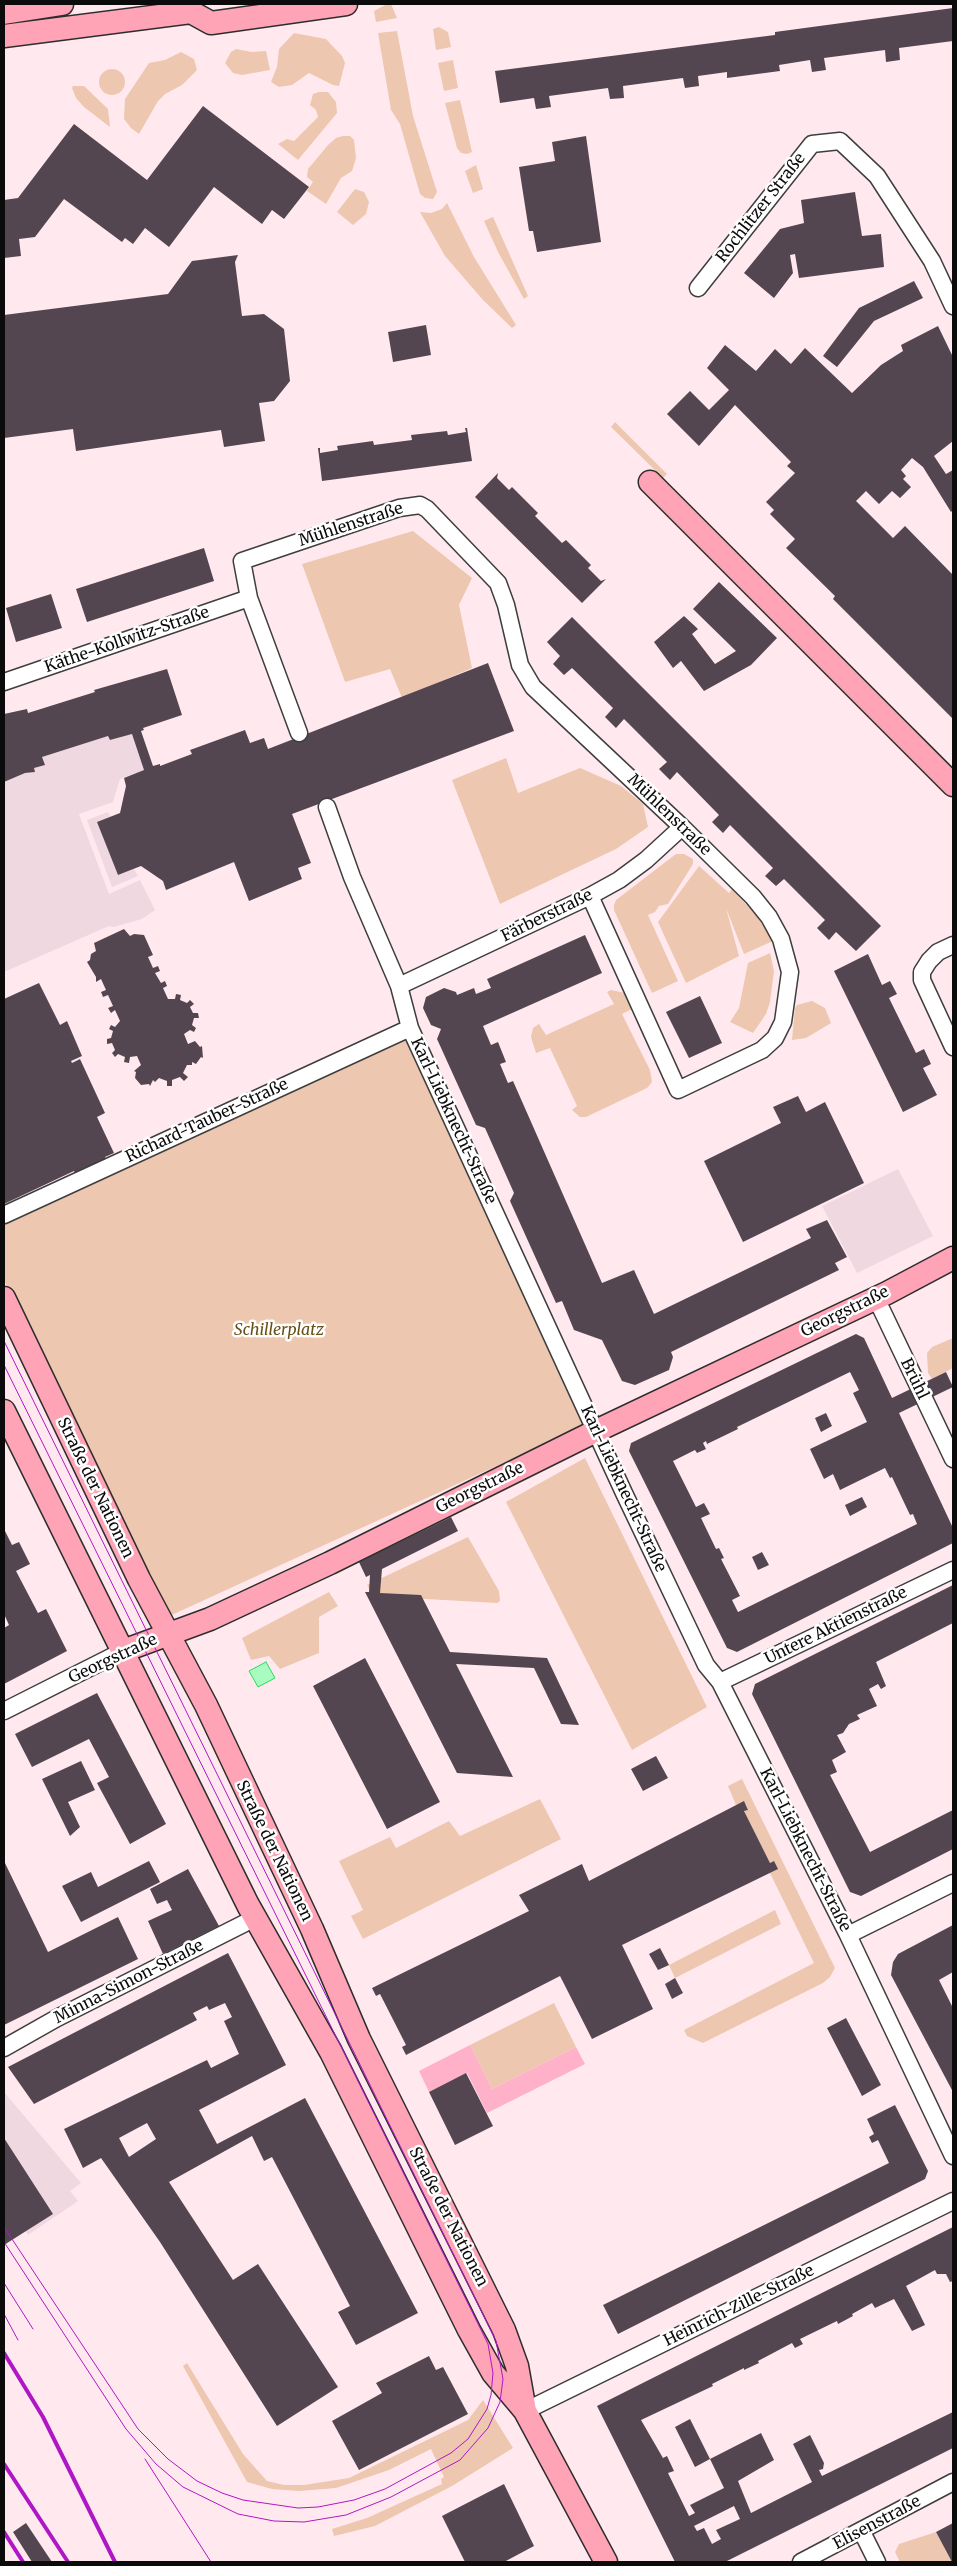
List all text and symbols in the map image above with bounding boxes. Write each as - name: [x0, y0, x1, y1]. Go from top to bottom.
- street label: Rochlitzer Straße: [712, 149, 810, 267]
- street label: Mühlenstraße: [296, 499, 406, 551]
- street label: Käthe-Kollwitz-Straße: [42, 603, 212, 677]
- street label: Mühlenstraße: [623, 770, 715, 860]
- street label: Färberstraße: [498, 886, 596, 946]
- street label: Karl-Liebknecht-Straße: [406, 1035, 500, 1207]
- street label: Richard-Tauber-Straße: [123, 1075, 291, 1167]
- street label: Georgstraße: [798, 1283, 892, 1341]
- park label: Schillerplatz: [234, 1320, 324, 1340]
- street label: Brühl: [896, 1355, 932, 1403]
- street label: Karl-Liebknecht-Straße: [576, 1403, 670, 1575]
- street label: Straße der Nationen: [53, 1415, 137, 1561]
- street label: Georgstraße: [433, 1459, 527, 1517]
- street label: Untere Aktienstraße: [762, 1583, 910, 1669]
- street label: Georgstraße: [66, 1630, 160, 1688]
- street label: Karl-Liebknecht-Straße: [755, 1765, 855, 1935]
- street label: Straße der Nationen: [232, 1778, 316, 1924]
- street label: Minna-Simon-Straße: [51, 1936, 207, 2028]
- street label: Straße der Nationen: [404, 2144, 492, 2290]
- street label: Heinrich-Zille-Straße: [661, 2261, 817, 2351]
- street label: Elisenstraße: [830, 2492, 924, 2554]

